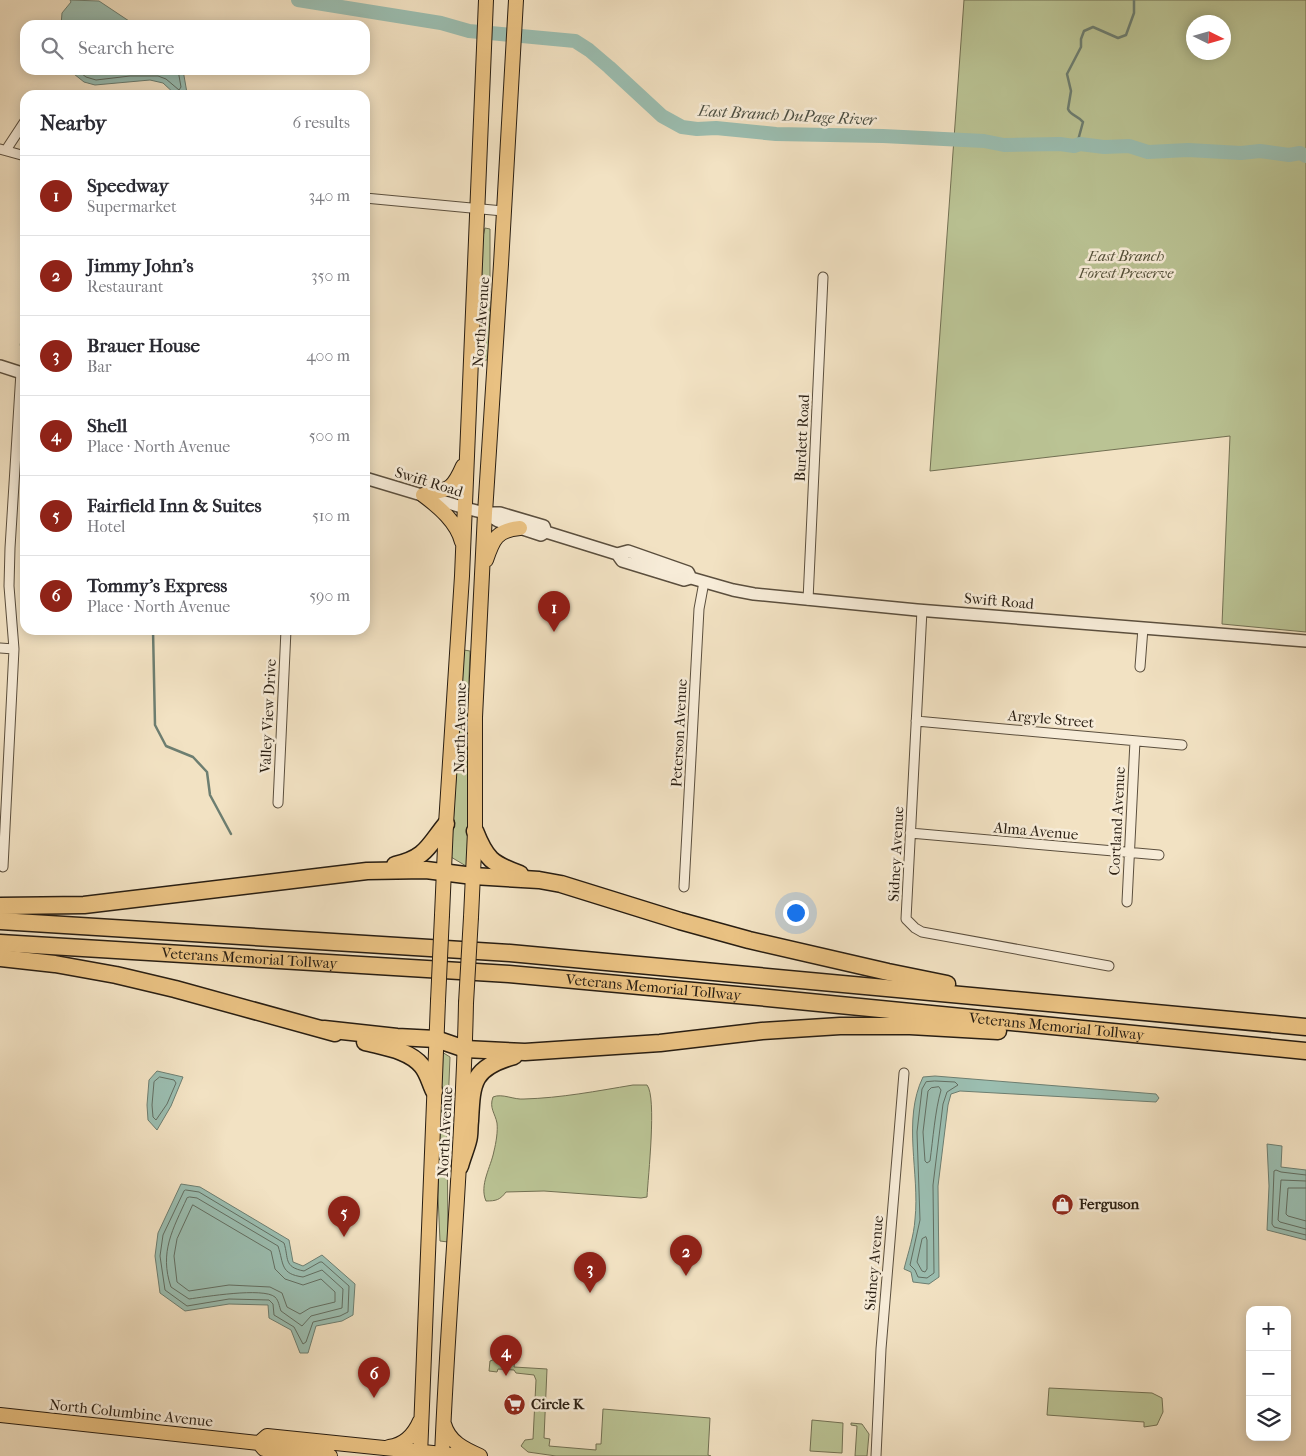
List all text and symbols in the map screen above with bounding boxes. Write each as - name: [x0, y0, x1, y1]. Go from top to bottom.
- north arrow: [1186, 15, 1231, 60]
- search box: [20, 20, 370, 75]
- icon: search: [38, 34, 66, 62]
- text: Search here: [78, 37, 174, 59]
- water label: East Branch DuPage River: [696, 101, 878, 129]
- text: Nearby: [40, 111, 106, 135]
- text: 6 results: [292, 113, 350, 132]
- text: Speedway: [87, 175, 169, 197]
- text: 1: [53, 186, 59, 205]
- text: 340 m: [308, 186, 350, 205]
- text: Supermarket: [87, 197, 177, 216]
- park label: East Branch Forest Preserve: [1078, 247, 1174, 282]
- text: Jimmy John's: [87, 255, 194, 277]
- text: 2: [52, 266, 60, 285]
- text: 350 m: [311, 266, 350, 285]
- street label: North Avenue: [469, 276, 493, 368]
- text: Restaurant: [87, 277, 163, 296]
- text: Brauer House: [87, 335, 200, 357]
- text: 3: [53, 346, 59, 365]
- text: 400 m: [306, 346, 350, 365]
- text: Bar: [87, 357, 112, 376]
- street label: Burdett Road: [791, 393, 813, 482]
- text: Shell: [87, 415, 127, 437]
- text: 4: [51, 426, 61, 445]
- text: 500 m: [309, 426, 350, 445]
- text: Place · North Avenue: [87, 437, 230, 456]
- street label: Swift Road: [393, 463, 466, 501]
- text: Fairfield Inn & Suites: [87, 495, 261, 517]
- text: 5: [53, 506, 59, 525]
- text: 510 m: [312, 506, 350, 525]
- text: Hotel: [87, 517, 125, 536]
- text: Tommy's Express: [87, 575, 227, 597]
- text: 6: [52, 586, 60, 605]
- text: 590 m: [309, 586, 350, 605]
- street label: Swift Road: [963, 589, 1035, 613]
- pin: 1: [538, 591, 570, 632]
- text: Place · North Avenue: [87, 597, 230, 616]
- street label: Valley View Drive: [256, 658, 280, 775]
- street label: Peterson Avenue: [667, 678, 691, 788]
- street label: North Avenue: [450, 682, 470, 773]
- street label: Argyle Street: [1006, 706, 1095, 732]
- street label: Cortland Avenue: [1105, 766, 1129, 876]
- street label: Sidney Avenue: [885, 805, 908, 902]
- street label: Alma Avenue: [992, 818, 1080, 844]
- your location: [783, 900, 809, 926]
- street label: Veterans Memorial Tollway: [160, 944, 339, 973]
- street label: Veterans Memorial Tollway: [564, 970, 743, 1004]
- street label: Veterans Memorial Tollway: [967, 1009, 1146, 1044]
- street label: North Avenue: [434, 1086, 456, 1178]
- shop icon: Ferguson: [1051, 1192, 1075, 1216]
- place label: Ferguson: [1078, 1195, 1140, 1213]
- pin: 5: [328, 1196, 360, 1237]
- street label: Sidney Avenue: [861, 1214, 887, 1311]
- pin: 2: [670, 1235, 702, 1276]
- pin: 3: [574, 1252, 606, 1293]
- map controls: [1246, 1306, 1291, 1441]
- button: +: [1246, 1306, 1291, 1351]
- pin: 4: [490, 1335, 522, 1376]
- button: −: [1246, 1351, 1291, 1396]
- pin: 6: [358, 1357, 390, 1398]
- supermarket icon: Circle K: [503, 1392, 527, 1416]
- street label: North Columbine Avenue: [48, 1395, 214, 1431]
- place label: Circle K: [531, 1395, 585, 1413]
- button: layers: [1246, 1396, 1291, 1441]

